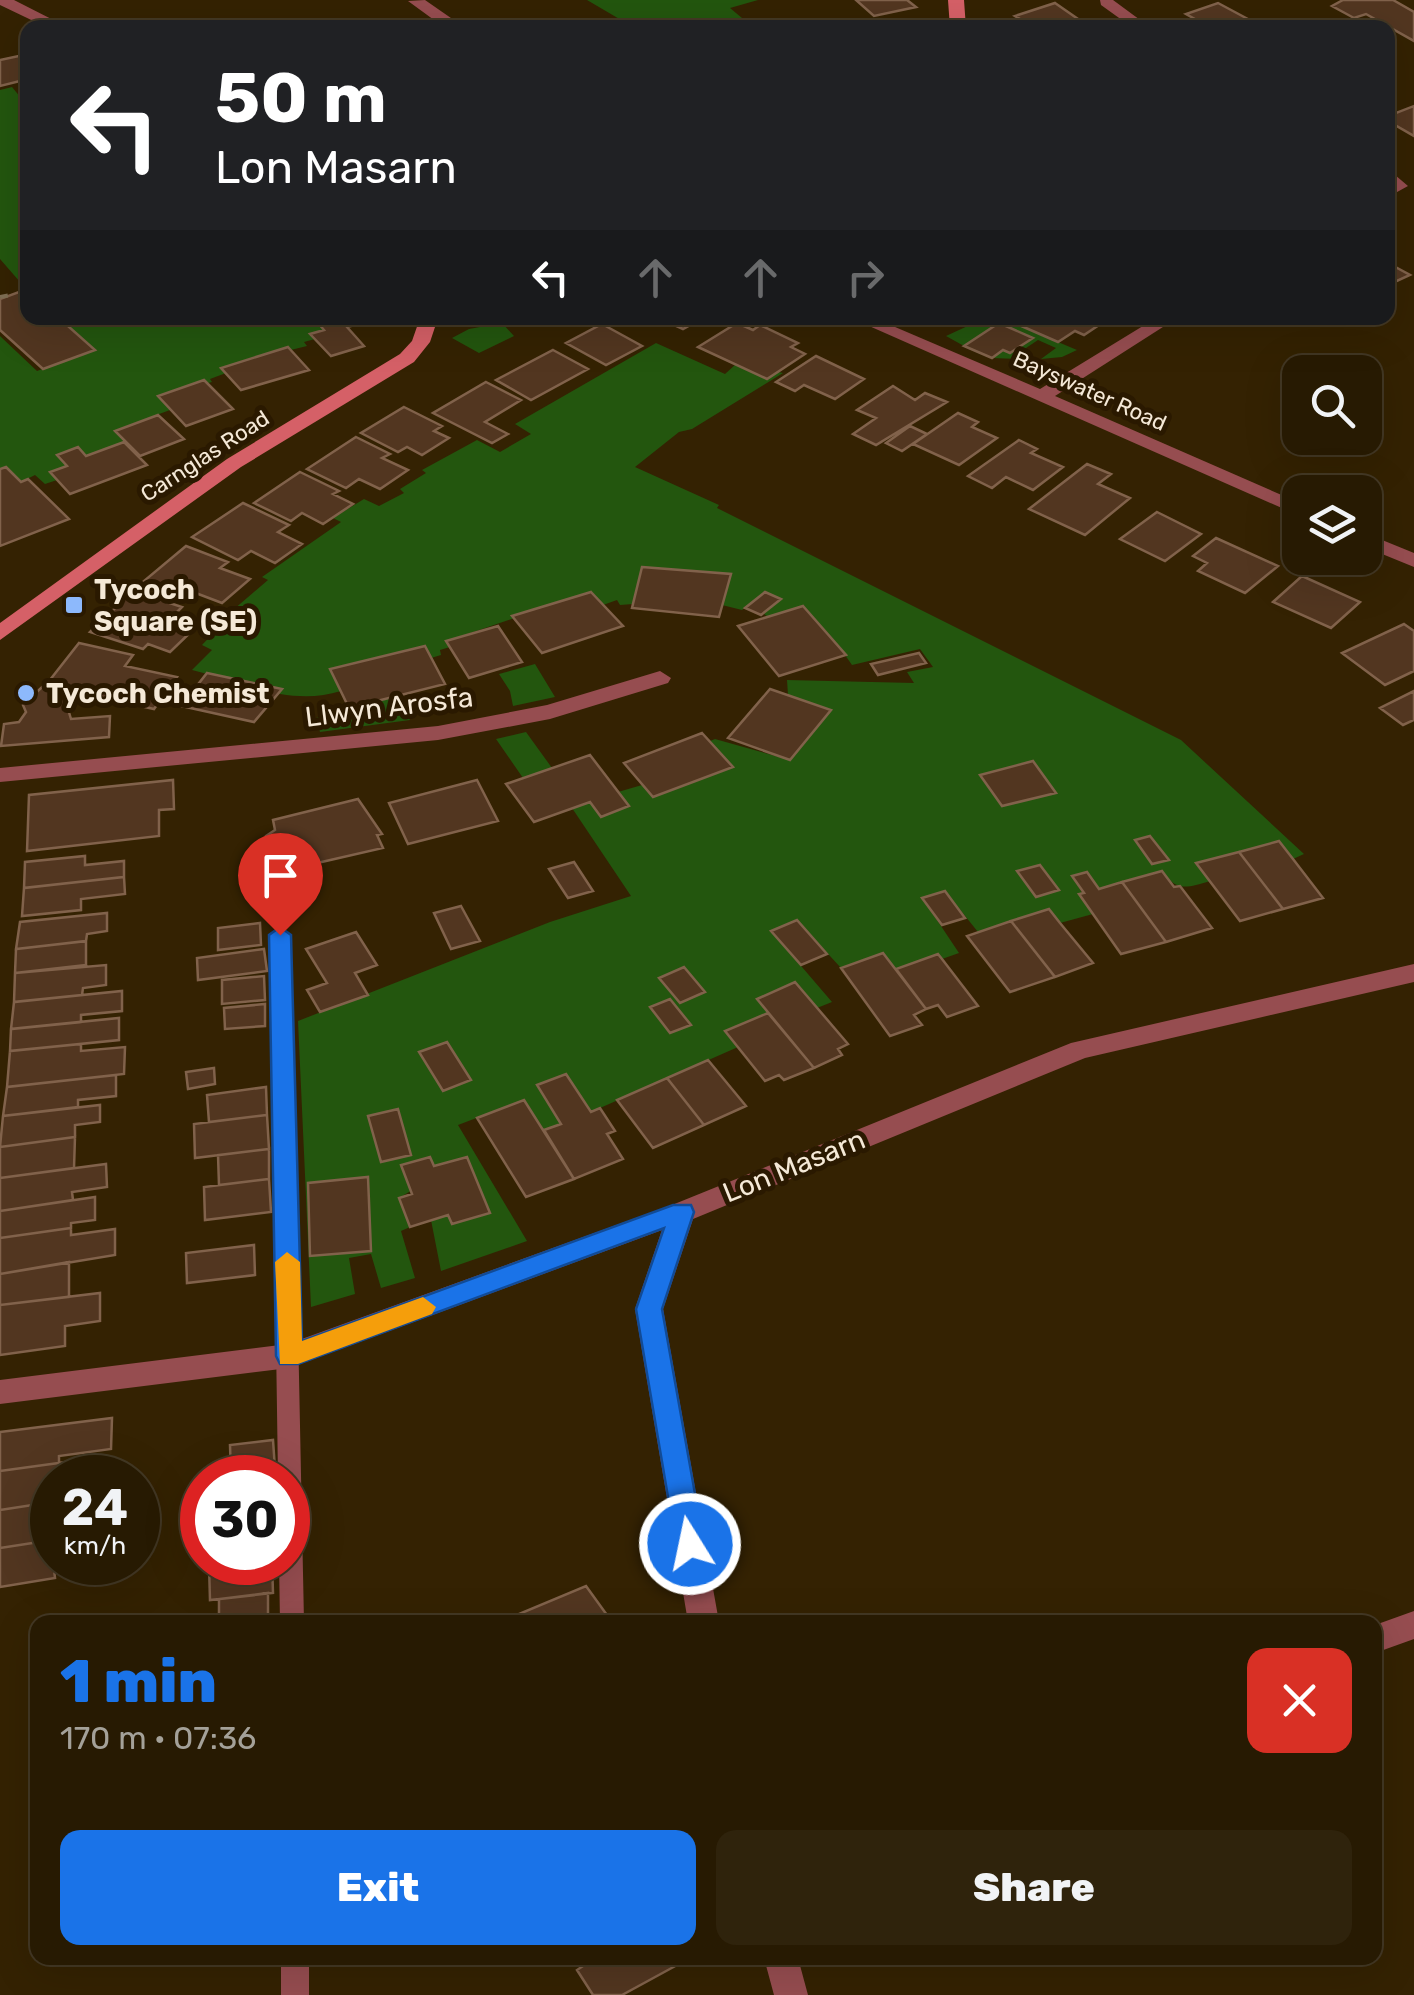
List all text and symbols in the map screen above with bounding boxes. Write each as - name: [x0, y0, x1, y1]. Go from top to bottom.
- text: 50 m: [215, 57, 387, 140]
- icon: left: [50, 60, 180, 190]
- text: Lon Masarn: [215, 141, 457, 194]
- icon: left: [523, 250, 578, 305]
- icon: ahead: [628, 250, 683, 305]
- icon: ahead: [733, 250, 788, 305]
- icon: right: [838, 250, 893, 305]
- street label: Bayswater Road: [1009, 345, 1171, 437]
- map controls: [1282, 355, 1382, 575]
- button: search: [1282, 355, 1382, 455]
- street label: Carnglas Road: [136, 404, 274, 508]
- button: layers: [1282, 475, 1382, 575]
- place label: Tycoch Square (SE): [94, 573, 257, 638]
- marker: Tycoch Square (SE): [63, 594, 85, 616]
- place label: Tycoch Chemist: [46, 677, 270, 710]
- street label: Llwyn Arosfa: [303, 680, 475, 734]
- marker: Tycoch Chemist: [15, 682, 37, 704]
- pin: [238, 833, 323, 936]
- icon: arrive: [253, 848, 308, 903]
- street label: Lon Masarn: [718, 1123, 870, 1209]
- speed limit sign: 30: [180, 1455, 310, 1585]
- text: 24: [62, 1478, 128, 1538]
- position arrow: [638, 1492, 742, 1596]
- text: km/h: [64, 1531, 126, 1560]
- text: 1 min: [60, 1646, 217, 1717]
- button: close: [1247, 1648, 1352, 1753]
- text: 170 m · 07:36: [60, 1719, 256, 1757]
- button: Exit: [60, 1830, 696, 1945]
- button: Share: [716, 1830, 1352, 1945]

